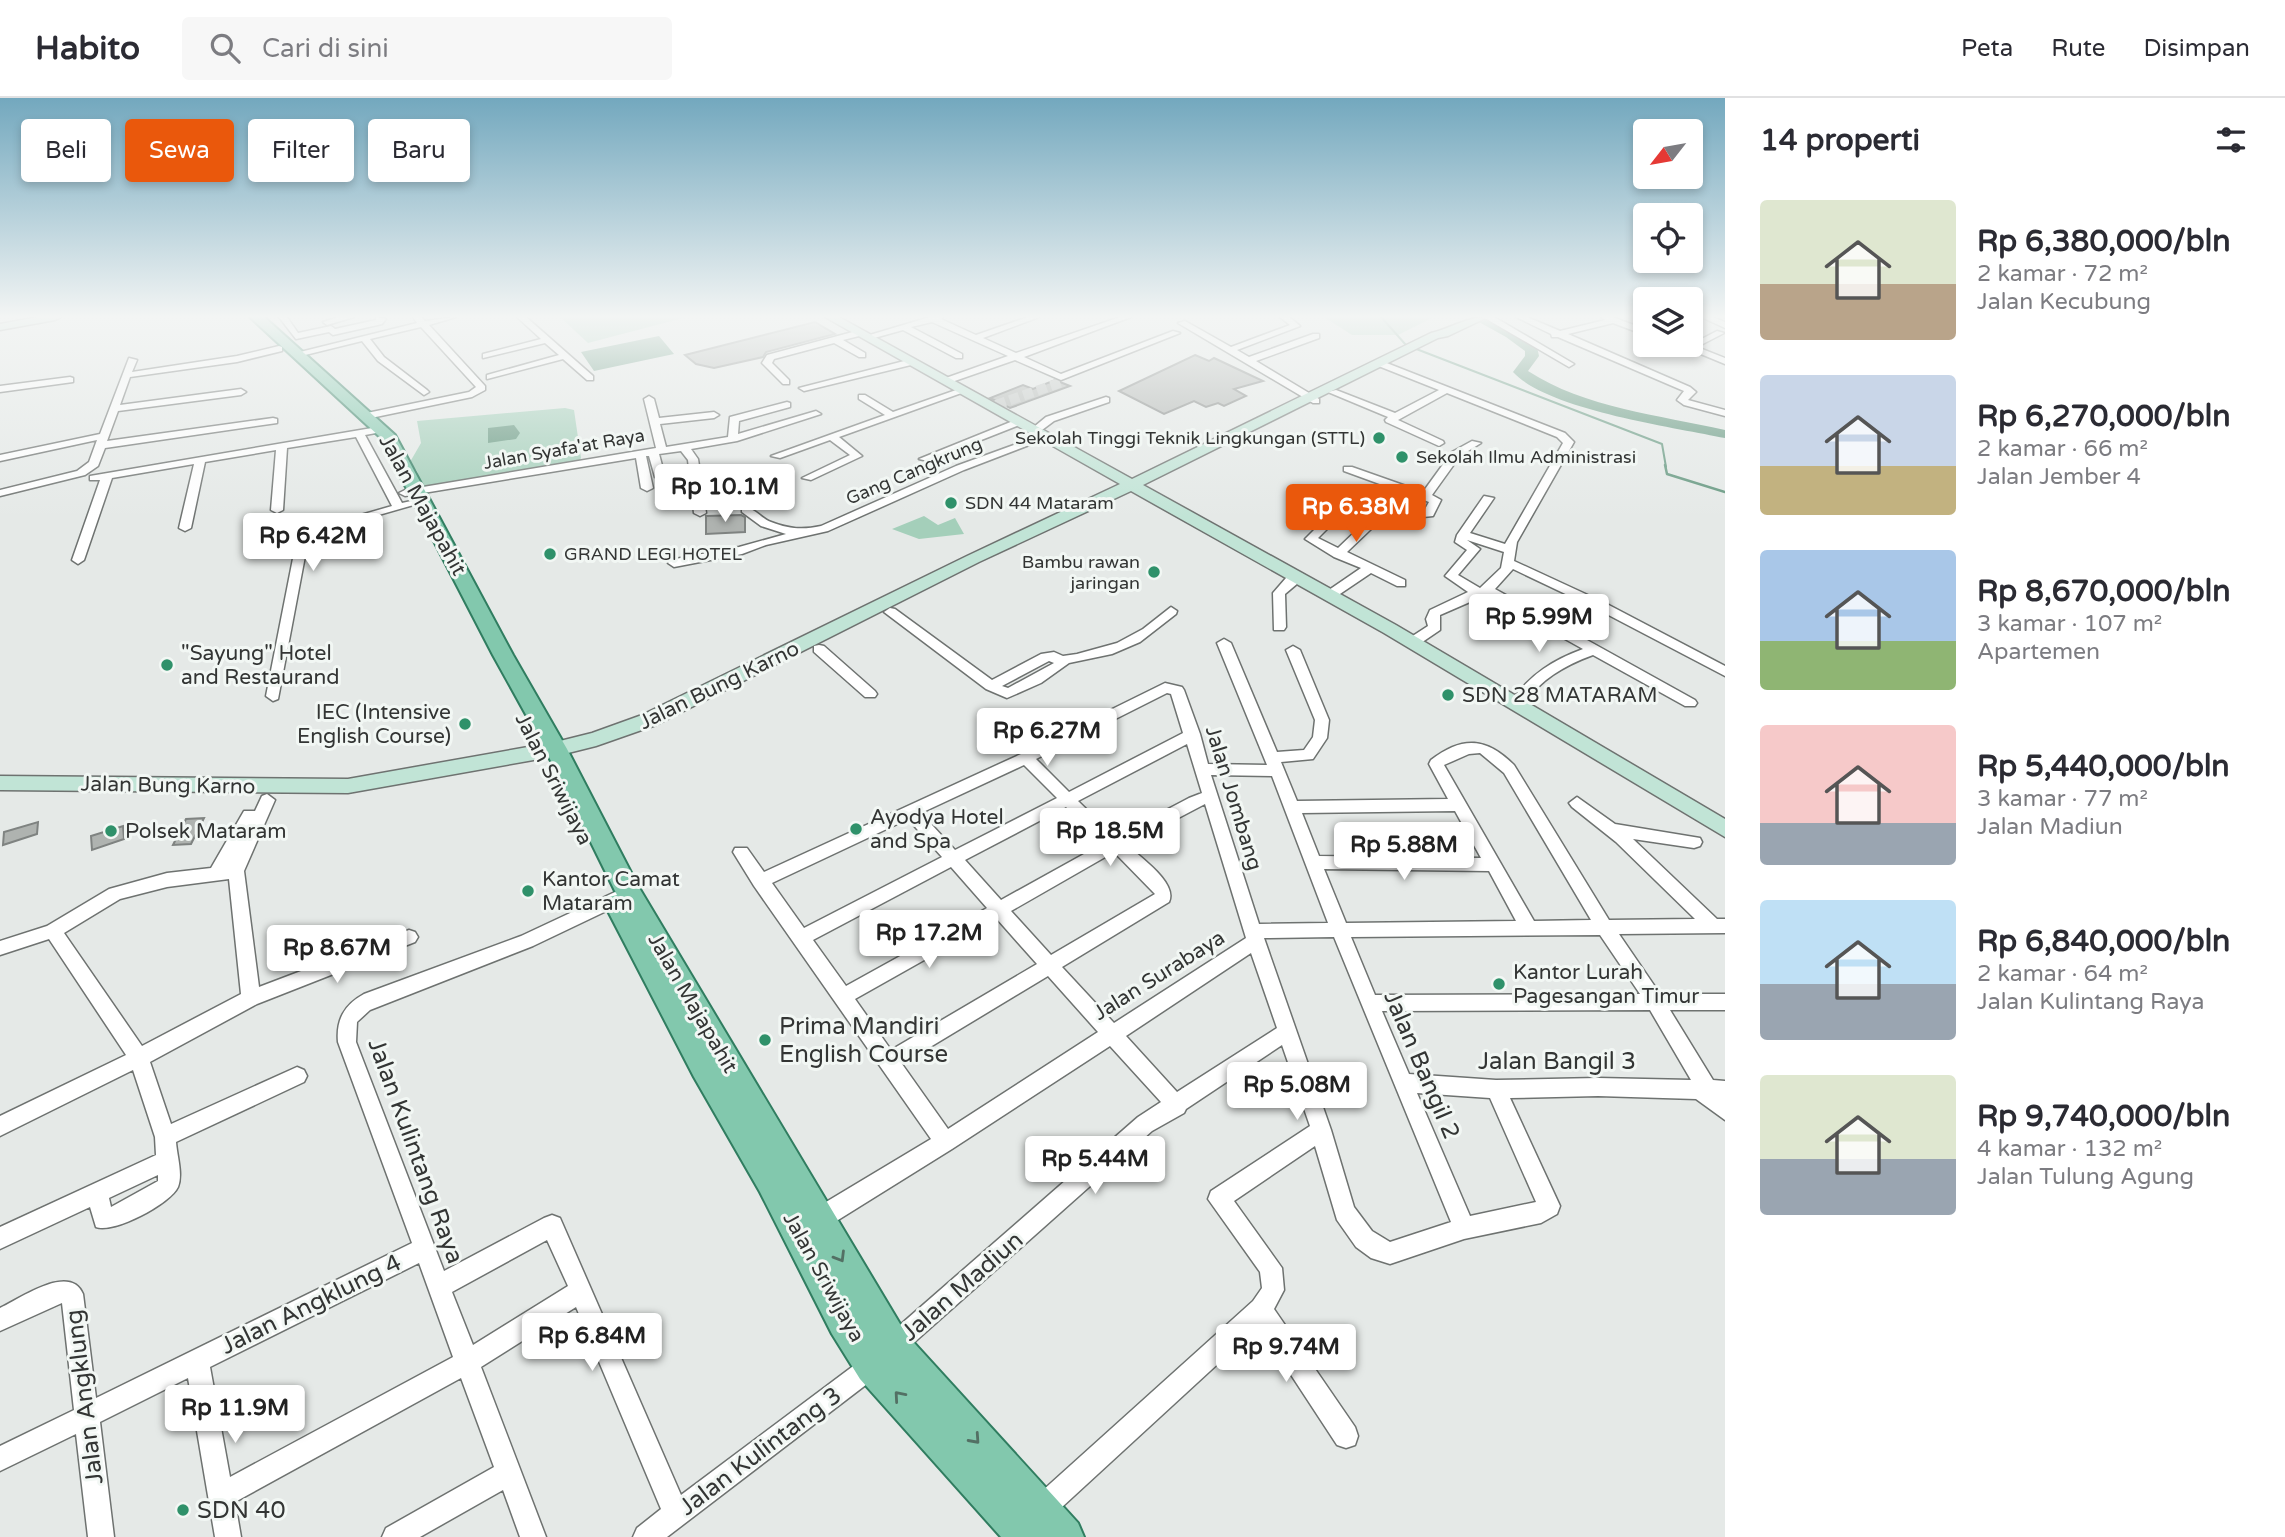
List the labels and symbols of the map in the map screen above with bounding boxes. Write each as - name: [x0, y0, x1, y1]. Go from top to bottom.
- north arrow: [1633, 119, 1703, 189]
- street label: Jalan Syafa'at Raya: [482, 424, 646, 474]
- place label: Sekolah Tinggi Teknik Lingkungan (STTL): [1015, 427, 1365, 449]
- street label: Jalan Majapahit: [374, 430, 472, 580]
- marker: Sekolah Tinggi Teknik Lingkungan (STTL): [1371, 430, 1387, 446]
- street label: Gang Cangkrung: [843, 432, 985, 510]
- place label: Sekolah Ilmu Administrasi: [1416, 446, 1636, 468]
- marker: Sekolah Ilmu Administrasi: [1394, 449, 1410, 465]
- pin: Rp 10.1M: [653, 464, 797, 524]
- pin: Rp 6.38M: [1284, 484, 1428, 544]
- place label: SDN 44 Mataram: [965, 492, 1114, 514]
- marker: SDN 44 Mataram: [943, 495, 959, 511]
- pin: Rp 6.42M: [241, 514, 385, 573]
- place label: GRAND LEGI HOTEL: [564, 543, 743, 565]
- marker: GRAND LEGI HOTEL: [542, 546, 558, 562]
- place label: Bambu rawan jaringan: [1022, 551, 1140, 594]
- marker: Bambu rawan jaringan: [1146, 564, 1162, 580]
- pin: Rp 5.99M: [1467, 594, 1611, 654]
- street label: Jalan Bung Karno: [635, 636, 803, 735]
- place label: "Sayung" Hotel and Restaurand: [181, 641, 340, 690]
- marker: "Sayung" Hotel and Restaurand: [159, 657, 175, 673]
- place label: SDN 28 MATARAM: [1462, 683, 1658, 708]
- marker: SDN 28 MATARAM: [1440, 687, 1456, 703]
- place label: IEC (Intensive English Course): [297, 700, 451, 749]
- pin: Rp 6.27M: [975, 708, 1119, 768]
- street label: Jalan Sriwijaya: [510, 709, 598, 849]
- marker: IEC (Intensive English Course): [457, 716, 473, 732]
- street label: Jalan Jombang: [1200, 723, 1267, 873]
- street label: Jalan Bung Karno: [80, 771, 256, 800]
- place label: Ayodya Hotel and Spa: [870, 805, 1004, 854]
- pin: Rp 18.5M: [1038, 808, 1182, 868]
- place label: Polsek Mataram: [125, 819, 286, 844]
- marker: Ayodya Hotel and Spa: [848, 821, 864, 837]
- pin: Rp 5.88M: [1332, 822, 1476, 882]
- marker: Polsek Mataram: [103, 823, 119, 839]
- place label: Kantor Camat Mataram: [542, 867, 680, 916]
- marker: Kantor Camat Mataram: [520, 883, 536, 899]
- pin: Rp 17.2M: [857, 910, 1001, 970]
- street label: Jalan Surabaya: [1089, 925, 1230, 1026]
- pin: Rp 8.67M: [265, 926, 409, 985]
- street label: Jalan Majapahit: [642, 929, 743, 1078]
- place label: Kantor Lurah Pagesangan Timur: [1513, 960, 1699, 1009]
- marker: Kantor Lurah Pagesangan Timur: [1491, 976, 1507, 992]
- street label: Jalan Bangil 2: [1377, 987, 1466, 1144]
- place label: Prima Mandiri English Course: [779, 1012, 948, 1069]
- marker: Prima Mandiri English Course: [757, 1032, 773, 1048]
- street label: Jalan Kulintang Raya: [361, 1035, 470, 1268]
- street label: Jalan Bangil 3: [1478, 1047, 1636, 1076]
- pin: Rp 5.08M: [1225, 1062, 1369, 1122]
- pin: Rp 5.44M: [1023, 1136, 1167, 1196]
- street label: Jalan Sriwijaya: [778, 1208, 870, 1347]
- street label: Jalan Madiun: [895, 1226, 1029, 1347]
- street label: Jalan Angklung 4: [216, 1248, 406, 1361]
- one-way arrow: [832, 1250, 845, 1263]
- street label: Jalan Angklung: [59, 1308, 110, 1486]
- pin: Rp 6.84M: [520, 1314, 664, 1373]
- pin: Rp 9.74M: [1214, 1324, 1358, 1384]
- street label: Jalan Kulintang 3: [673, 1381, 847, 1522]
- pin: Rp 11.9M: [163, 1386, 307, 1445]
- one-way arrow: [895, 1391, 907, 1404]
- one-way arrow: [967, 1431, 980, 1444]
- place label: SDN 40: [197, 1496, 285, 1525]
- marker: SDN 40: [175, 1502, 191, 1518]

